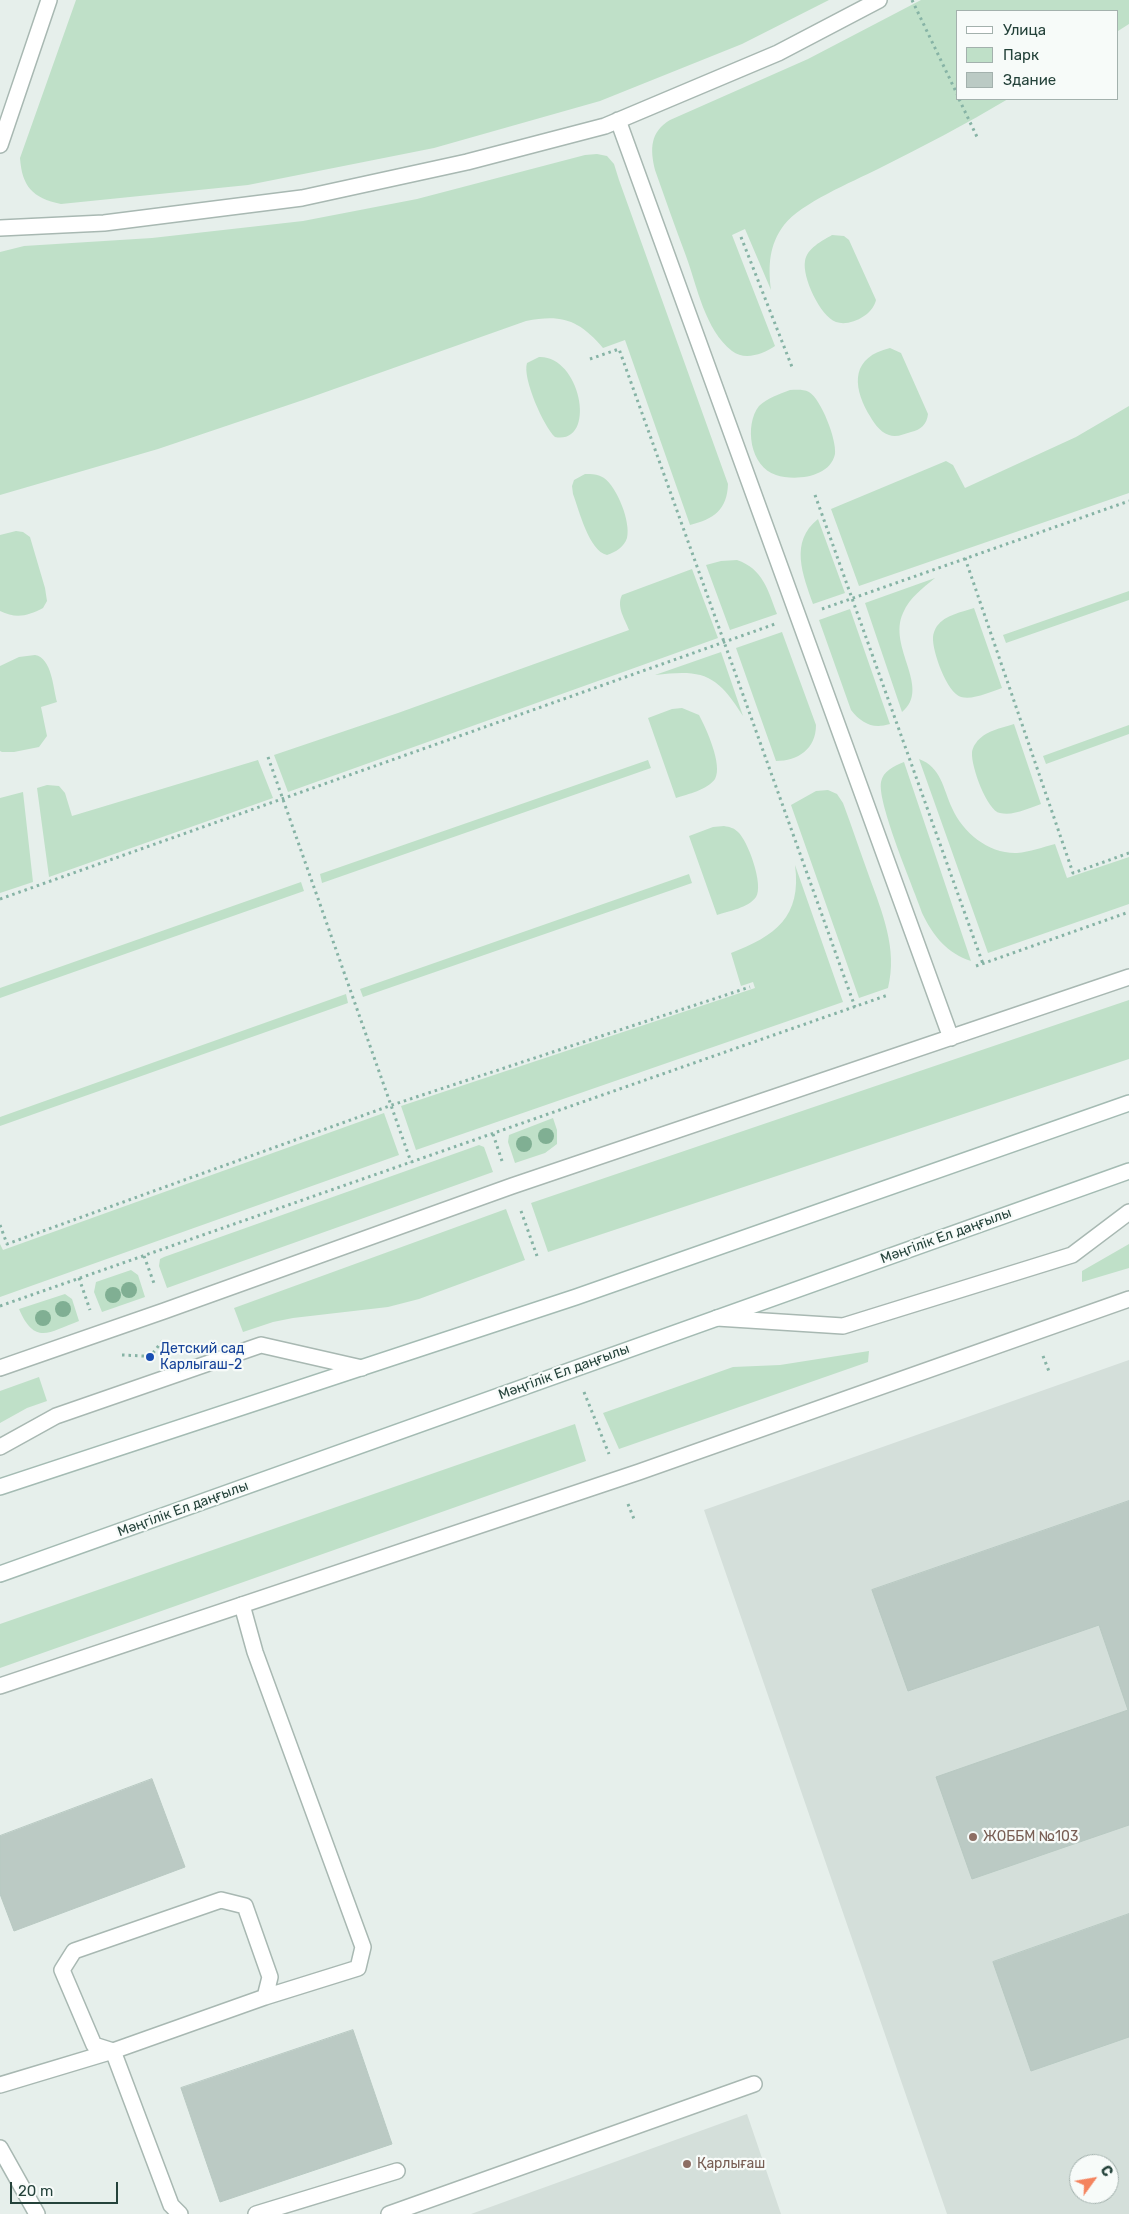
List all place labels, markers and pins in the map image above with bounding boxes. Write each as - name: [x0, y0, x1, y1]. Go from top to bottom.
- place label: Детский сад Карлыгаш-2: [160, 1341, 244, 1374]
- marker: Детский сад Карлыгаш-2: [144, 1351, 156, 1363]
- place label: ЖОББМ №103: [983, 1829, 1078, 1845]
- marker: ЖОББМ №103: [967, 1831, 979, 1843]
- place label: Қарлығаш: [697, 2156, 765, 2172]
- marker: Қарлығаш: [681, 2158, 693, 2170]

